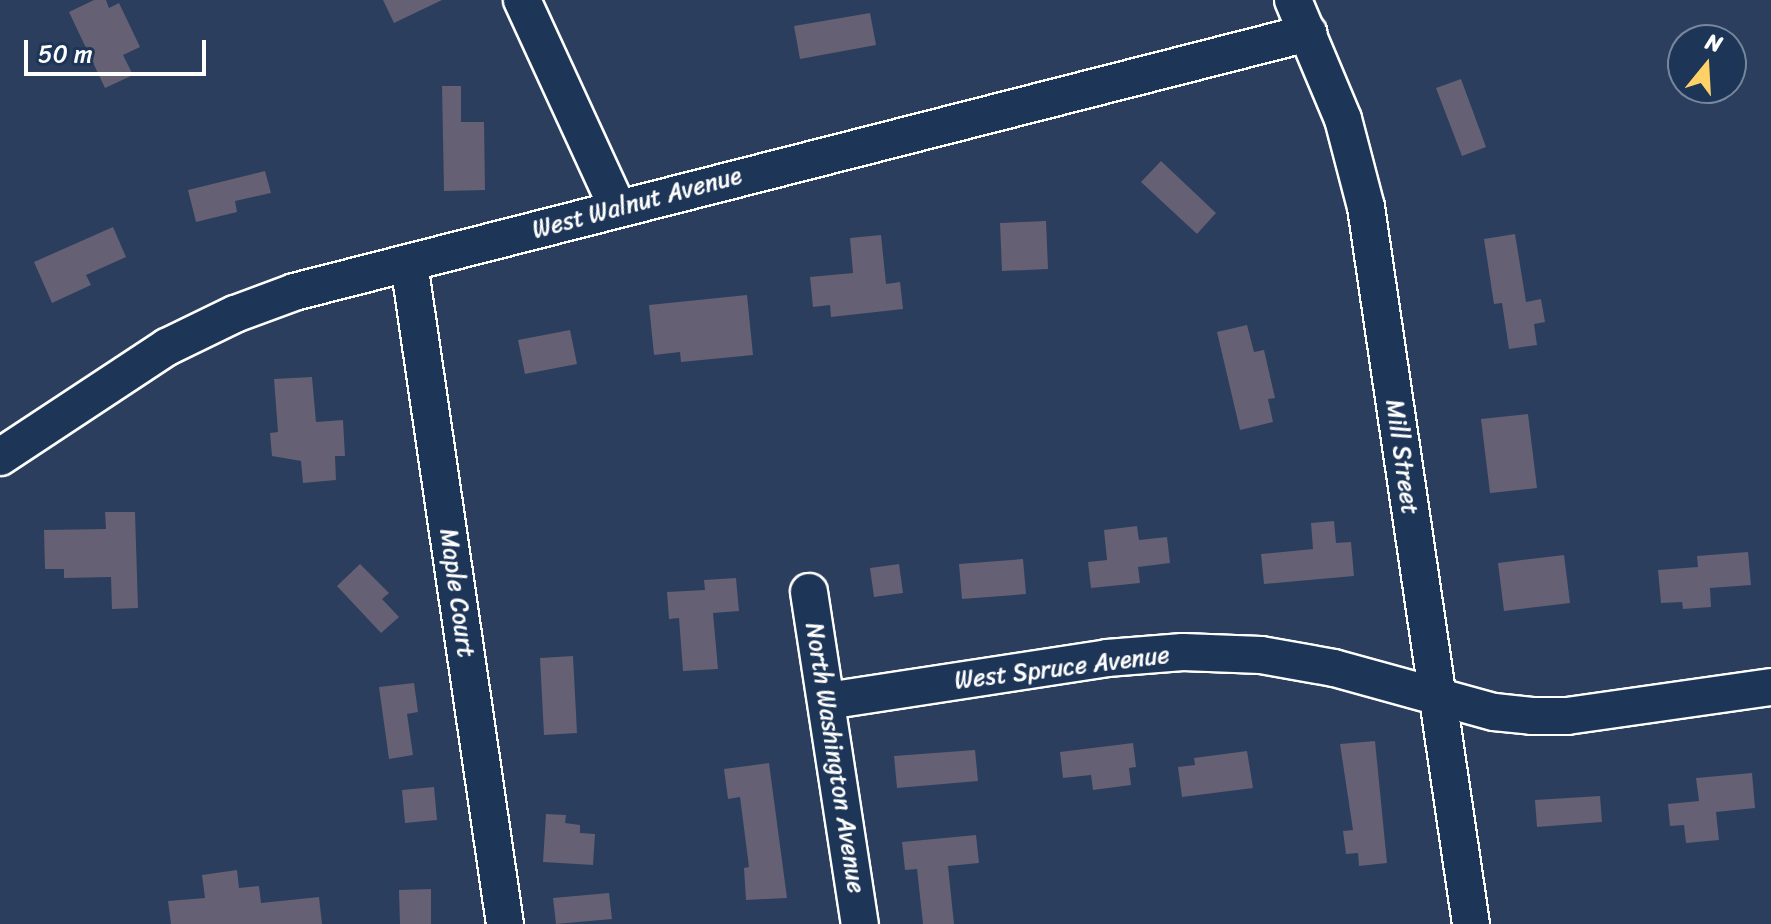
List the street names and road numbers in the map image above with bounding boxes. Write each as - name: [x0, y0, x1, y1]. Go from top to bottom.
- street label: West Walnut Avenue: [530, 161, 744, 245]
- street label: Mill Street: [1380, 398, 1424, 516]
- street label: Maple Court: [434, 527, 480, 659]
- street label: North Washington Avenue: [799, 621, 871, 895]
- street label: West Spruce Avenue: [953, 641, 1171, 695]

